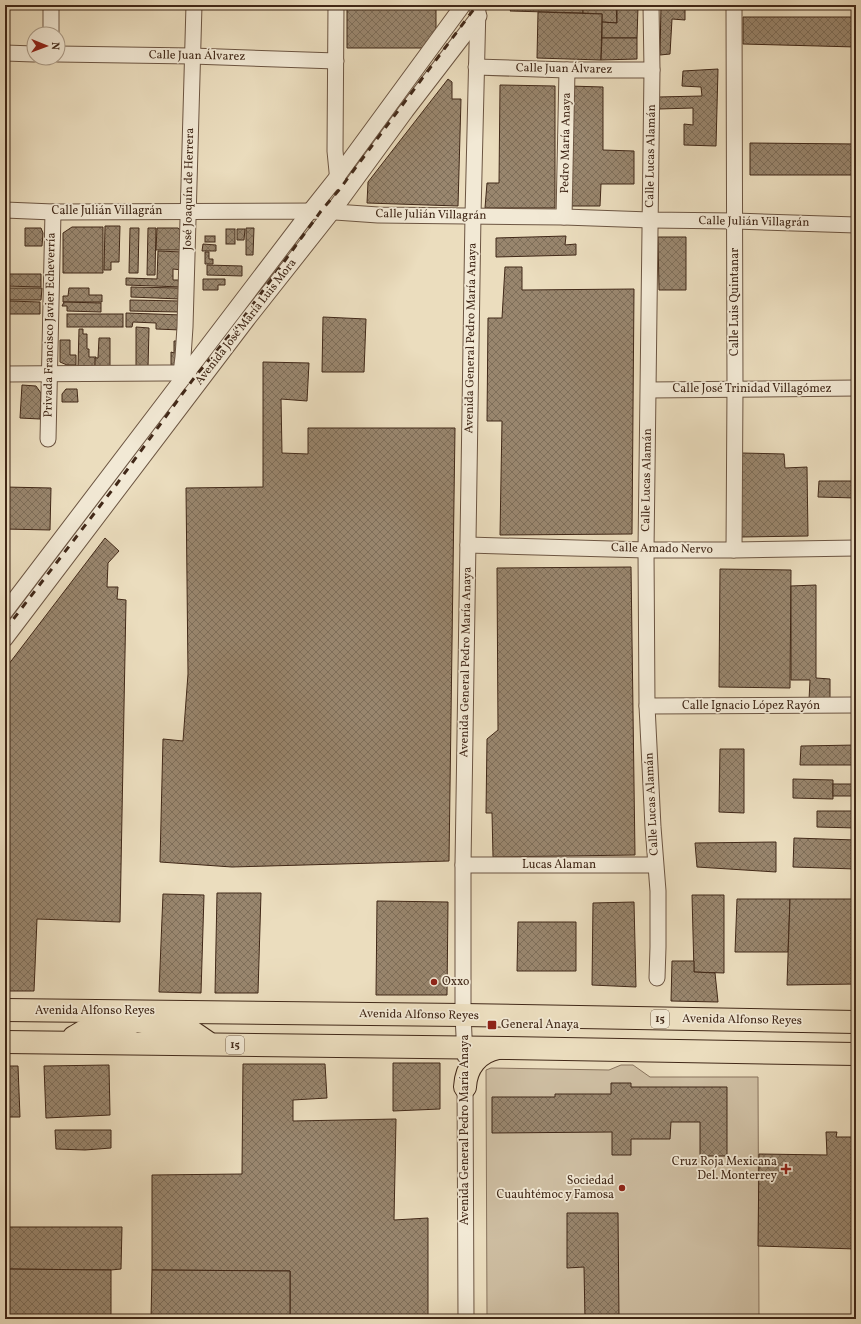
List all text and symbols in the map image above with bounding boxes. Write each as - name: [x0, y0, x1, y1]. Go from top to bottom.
- north arrow: [26, 26, 66, 66]
- text: N: [47, 42, 62, 50]
- street label: Calle Juan Álvarez: [149, 46, 245, 65]
- street label: Calle Juan Álvarez: [516, 59, 612, 78]
- street label: Pedro María Anaya: [557, 92, 575, 194]
- street label: Calle Lucas Alamán: [642, 104, 660, 208]
- street label: José Joaquín de Herrera: [180, 128, 198, 250]
- street label: Calle Julián Villagrán: [52, 203, 162, 219]
- street label: Calle Julián Villagrán: [375, 206, 487, 224]
- street label: Calle Julián Villagrán: [698, 213, 810, 231]
- street label: Privada Francisco Javier Echeverría: [40, 232, 60, 418]
- street label: Avenida General Pedro María Anaya: [461, 242, 481, 433]
- street label: Calle Luis Quintanar: [727, 248, 743, 356]
- street label: Avenida José María Luis Mora: [192, 256, 300, 388]
- street label: Calle José Trinidad Villagómez: [672, 381, 832, 397]
- street label: Calle Lucas Alamán: [638, 428, 656, 532]
- street label: Calle Amado Nervo: [611, 540, 713, 558]
- street label: Avenida General Pedro María Anaya: [456, 566, 476, 757]
- street label: Calle Ignacio López Rayón: [682, 698, 820, 714]
- street label: Calle Lucas Alamán: [641, 752, 663, 856]
- street label: Lucas Alaman: [522, 857, 596, 873]
- place label: Oxxo: [442, 974, 469, 990]
- marker: Oxxo: [429, 977, 439, 987]
- street label: Avenida Alfonso Reyes: [35, 1003, 155, 1019]
- street label: Avenida Alfonso Reyes: [359, 1006, 479, 1024]
- road number: 15: [651, 1010, 669, 1028]
- street label: Avenida Alfonso Reyes: [682, 1011, 802, 1029]
- place label: General Anaya: [501, 1017, 579, 1033]
- marker: General Anaya: [486, 1019, 498, 1031]
- street label: Avenida General Pedro María Anaya: [457, 1035, 473, 1225]
- road number: 15: [226, 1036, 244, 1054]
- place label: Cruz Roja Mexicana Del. Monterrey: [672, 1154, 777, 1184]
- marker: Cruz Roja Mexicana Del. Monterrey: [780, 1163, 792, 1175]
- place label: Sociedad Cuauhtémoc y Famosa: [497, 1173, 614, 1203]
- marker: Sociedad Cuauhtémoc y Famosa: [617, 1183, 627, 1193]

